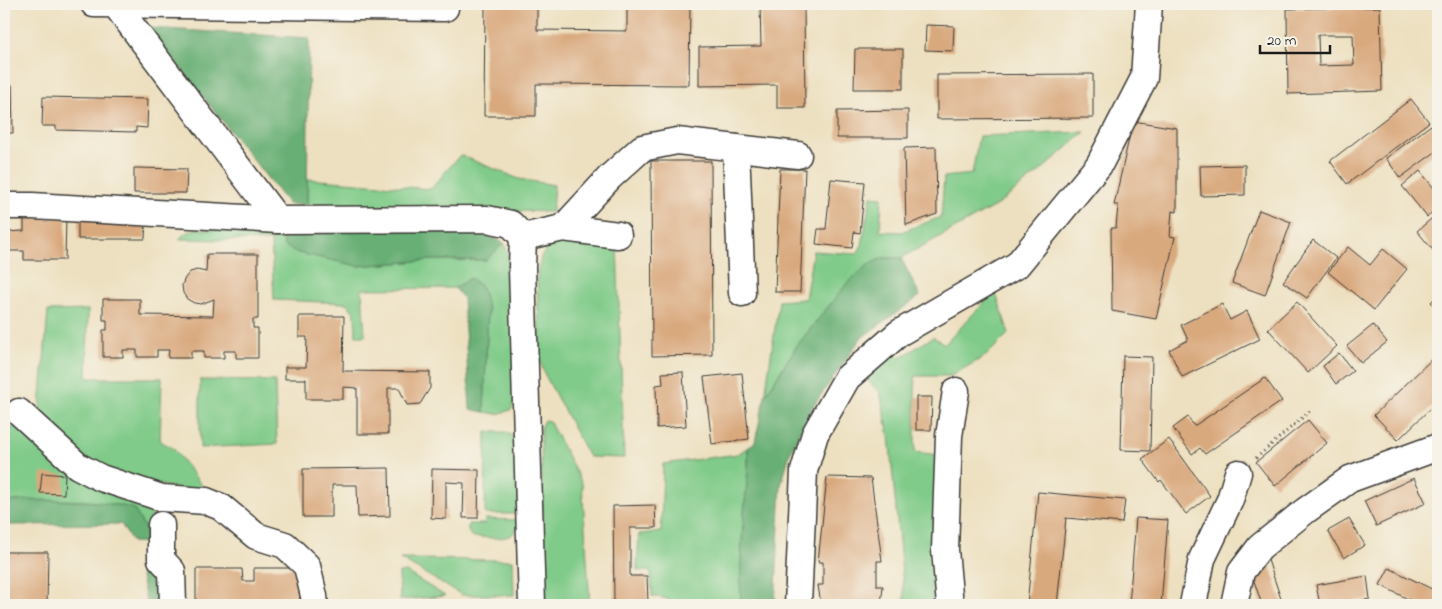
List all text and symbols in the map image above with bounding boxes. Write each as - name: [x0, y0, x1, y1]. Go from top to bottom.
- scale bar: [1260, 22, 1330, 54]
- text: 20 m: [1267, 30, 1297, 52]

